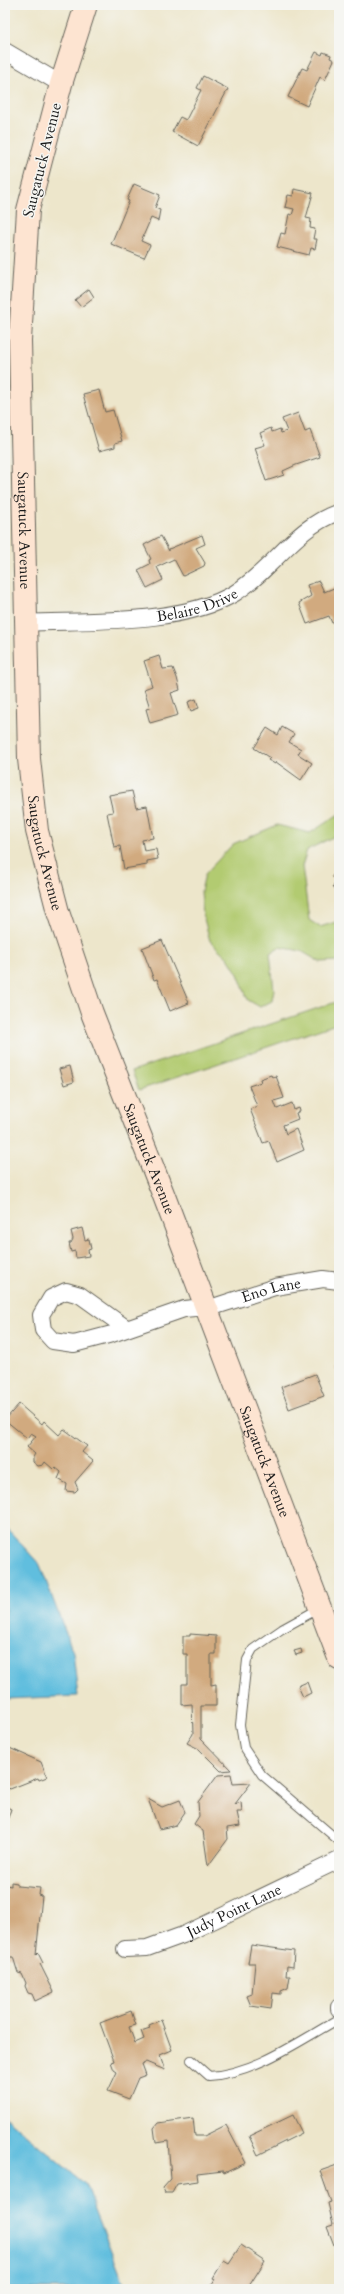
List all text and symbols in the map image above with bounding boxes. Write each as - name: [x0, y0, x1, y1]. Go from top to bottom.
- street label: Saugatuck Avenue: [18, 100, 66, 219]
- street label: Saugatuck Avenue: [13, 472, 35, 590]
- street label: Belaire Drive: [155, 583, 242, 626]
- street label: Saugatuck Avenue: [23, 794, 67, 913]
- street label: Saugatuck Avenue: [119, 1101, 180, 1218]
- street label: Eno Lane: [239, 1273, 303, 1307]
- street label: Saugatuck Avenue: [234, 1403, 295, 1521]
- street label: Judy Point Lane: [182, 1879, 285, 1943]

